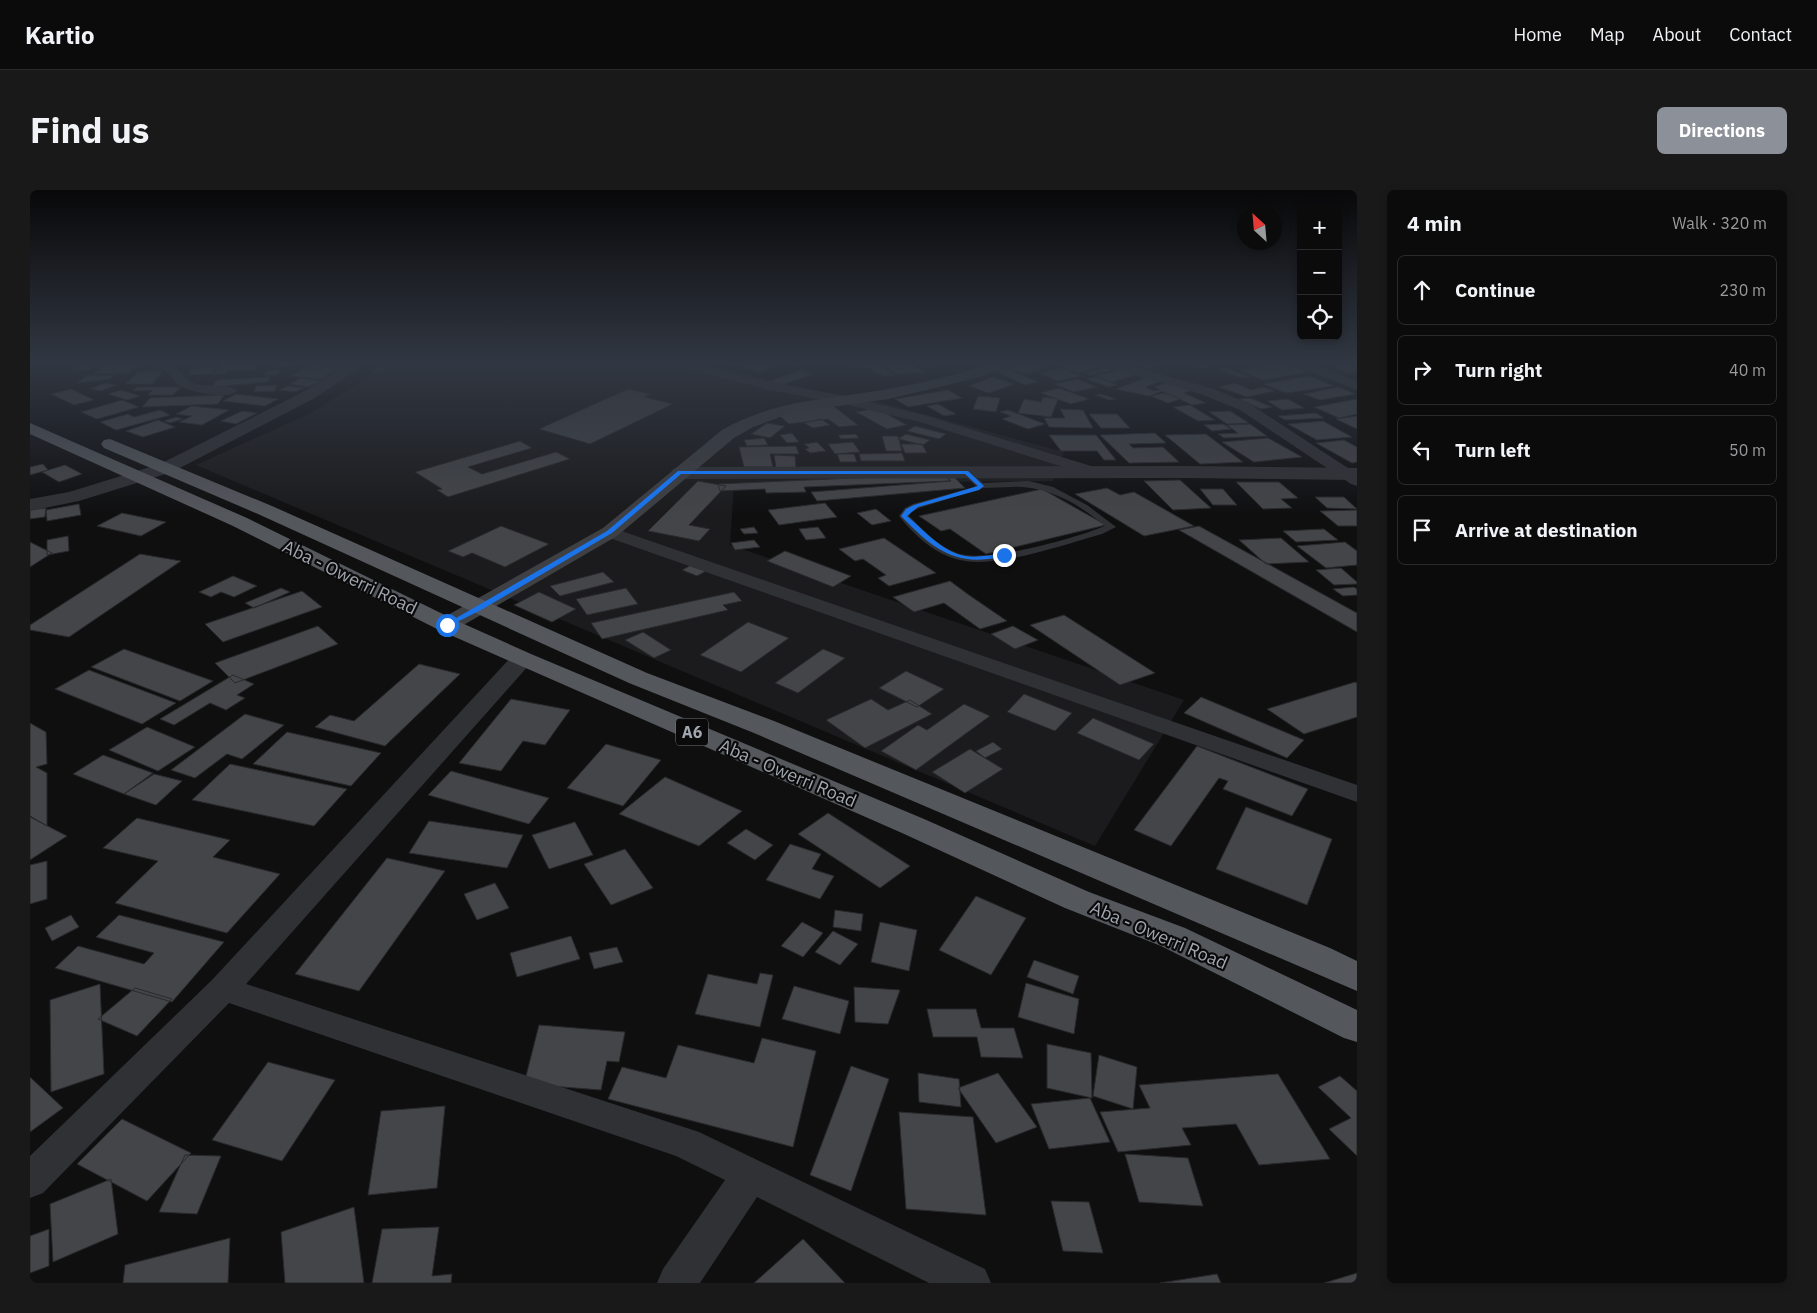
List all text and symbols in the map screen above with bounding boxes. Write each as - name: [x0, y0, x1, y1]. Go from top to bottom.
- text: Kartio: [25, 19, 95, 51]
- text: Home: [1514, 23, 1562, 46]
- text: Map: [1590, 23, 1625, 46]
- text: About: [1653, 23, 1701, 46]
- text: Contact: [1729, 23, 1792, 46]
- text: Find us: [30, 107, 149, 153]
- button: Directions: [1657, 107, 1787, 154]
- north arrow: [1237, 205, 1282, 250]
- map controls: [1297, 205, 1342, 340]
- button: +: [1297, 205, 1342, 250]
- text: 4 min: [1407, 209, 1462, 237]
- text: Walk · 320 m: [1672, 213, 1767, 233]
- button: −: [1297, 250, 1342, 295]
- icon: ahead: [1408, 276, 1436, 304]
- text: Continue: [1455, 278, 1535, 302]
- text: 230 m: [1719, 280, 1766, 300]
- button: locate: [1297, 295, 1342, 340]
- icon: right: [1408, 356, 1436, 384]
- text: Turn right: [1455, 358, 1542, 382]
- text: 40 m: [1729, 360, 1766, 380]
- icon: left: [1408, 436, 1436, 464]
- text: Turn left: [1455, 438, 1531, 462]
- text: 50 m: [1729, 440, 1766, 460]
- icon: arrive: [1408, 516, 1436, 544]
- text: Arrive at destination: [1455, 518, 1638, 542]
- street label: Aba - Owerri Road: [279, 534, 421, 620]
- route end: [993, 544, 1016, 567]
- route start: [436, 614, 459, 637]
- road number: A6: [676, 718, 708, 746]
- street label: Aba - Owerri Road: [716, 734, 860, 812]
- street label: Aba - Owerri Road: [1087, 896, 1231, 974]

